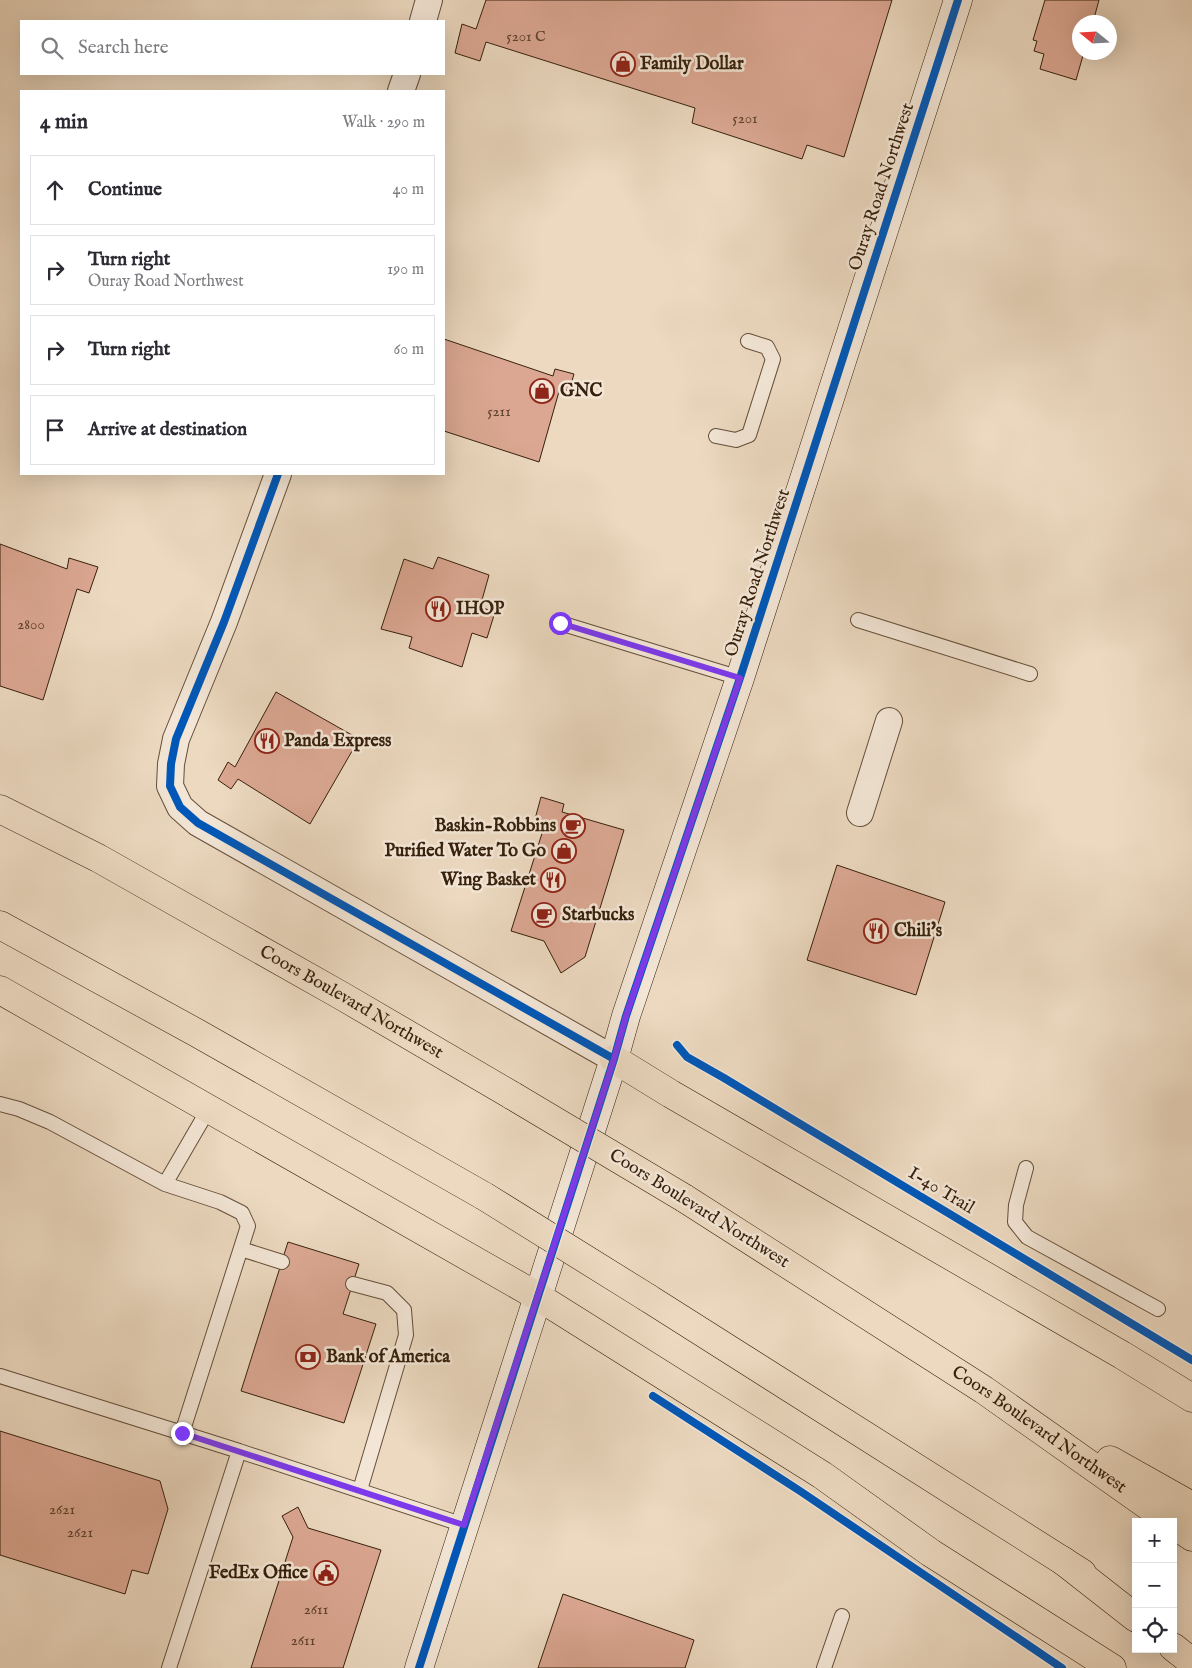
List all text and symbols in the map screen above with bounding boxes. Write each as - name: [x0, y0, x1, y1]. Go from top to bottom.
- north arrow: [1072, 15, 1117, 60]
- search box: [20, 20, 445, 75]
- house number: 5201 C: [506, 27, 546, 46]
- icon: search: [38, 34, 66, 62]
- text: Search here: [78, 36, 169, 60]
- shop icon: Family Dollar: [610, 51, 636, 77]
- place label: Family Dollar: [640, 53, 744, 76]
- street label: Ouray Road Northwest: [844, 100, 920, 274]
- text: 4 min: [40, 109, 88, 136]
- house number: 5201: [732, 109, 758, 128]
- text: Walk · 290 m: [342, 113, 425, 133]
- icon: ahead: [41, 176, 69, 204]
- text: Continue: [88, 178, 162, 202]
- text: 40 m: [392, 180, 424, 200]
- text: Turn right: [88, 248, 170, 272]
- icon: right: [41, 256, 69, 284]
- text: 190 m: [387, 260, 424, 280]
- text: Ouray Road Northwest: [88, 272, 244, 292]
- icon: right: [41, 336, 69, 364]
- text: Turn right: [88, 338, 170, 362]
- text: 60 m: [394, 340, 424, 360]
- shop icon: GNC: [529, 378, 555, 404]
- place label: GNC: [560, 380, 603, 403]
- house number: 5211: [487, 402, 511, 421]
- icon: arrive: [41, 416, 69, 444]
- text: Arrive at destination: [88, 418, 247, 442]
- street label: Ouray Road Northwest: [720, 486, 796, 660]
- restaurant icon: IHOP: [425, 596, 451, 622]
- place label: IHOP: [456, 598, 505, 621]
- route start: [549, 612, 572, 635]
- house number: 2800: [17, 615, 45, 634]
- restaurant icon: Panda Express: [254, 728, 280, 754]
- place label: Panda Express: [284, 730, 392, 753]
- cafe icon: Baskin-Robbins: [560, 813, 586, 839]
- place label: Baskin-Robbins: [434, 815, 557, 838]
- shop icon: Purified Water To Go: [551, 838, 577, 864]
- place label: Purified Water To Go: [385, 840, 546, 863]
- restaurant icon: Wing Basket: [540, 867, 566, 893]
- place label: Wing Basket: [440, 869, 537, 892]
- cafe icon: Starbucks: [531, 902, 557, 928]
- place label: Starbucks: [562, 904, 635, 927]
- restaurant icon: Chili's: [863, 918, 889, 944]
- place label: Chili's: [894, 920, 943, 943]
- street label: Coors Boulevard Northwest: [255, 940, 447, 1064]
- street label: Coors Boulevard Northwest: [605, 1144, 793, 1274]
- street label: I-40 Trail: [904, 1162, 979, 1220]
- bank icon: Bank of America: [295, 1344, 321, 1370]
- place label: Bank of America: [326, 1346, 451, 1369]
- street label: Coors Boulevard Northwest: [947, 1361, 1131, 1499]
- route end: [171, 1422, 194, 1445]
- house number: 2621: [49, 1500, 75, 1519]
- map controls: [1132, 1518, 1177, 1653]
- button: +: [1132, 1518, 1177, 1563]
- house number: 2621: [67, 1523, 93, 1542]
- public building icon: FedEx Office: [313, 1560, 339, 1586]
- place label: FedEx Office: [209, 1562, 309, 1585]
- button: −: [1132, 1563, 1177, 1608]
- house number: 2611: [304, 1600, 328, 1619]
- button: locate: [1132, 1608, 1177, 1653]
- house number: 2611: [291, 1631, 315, 1650]

